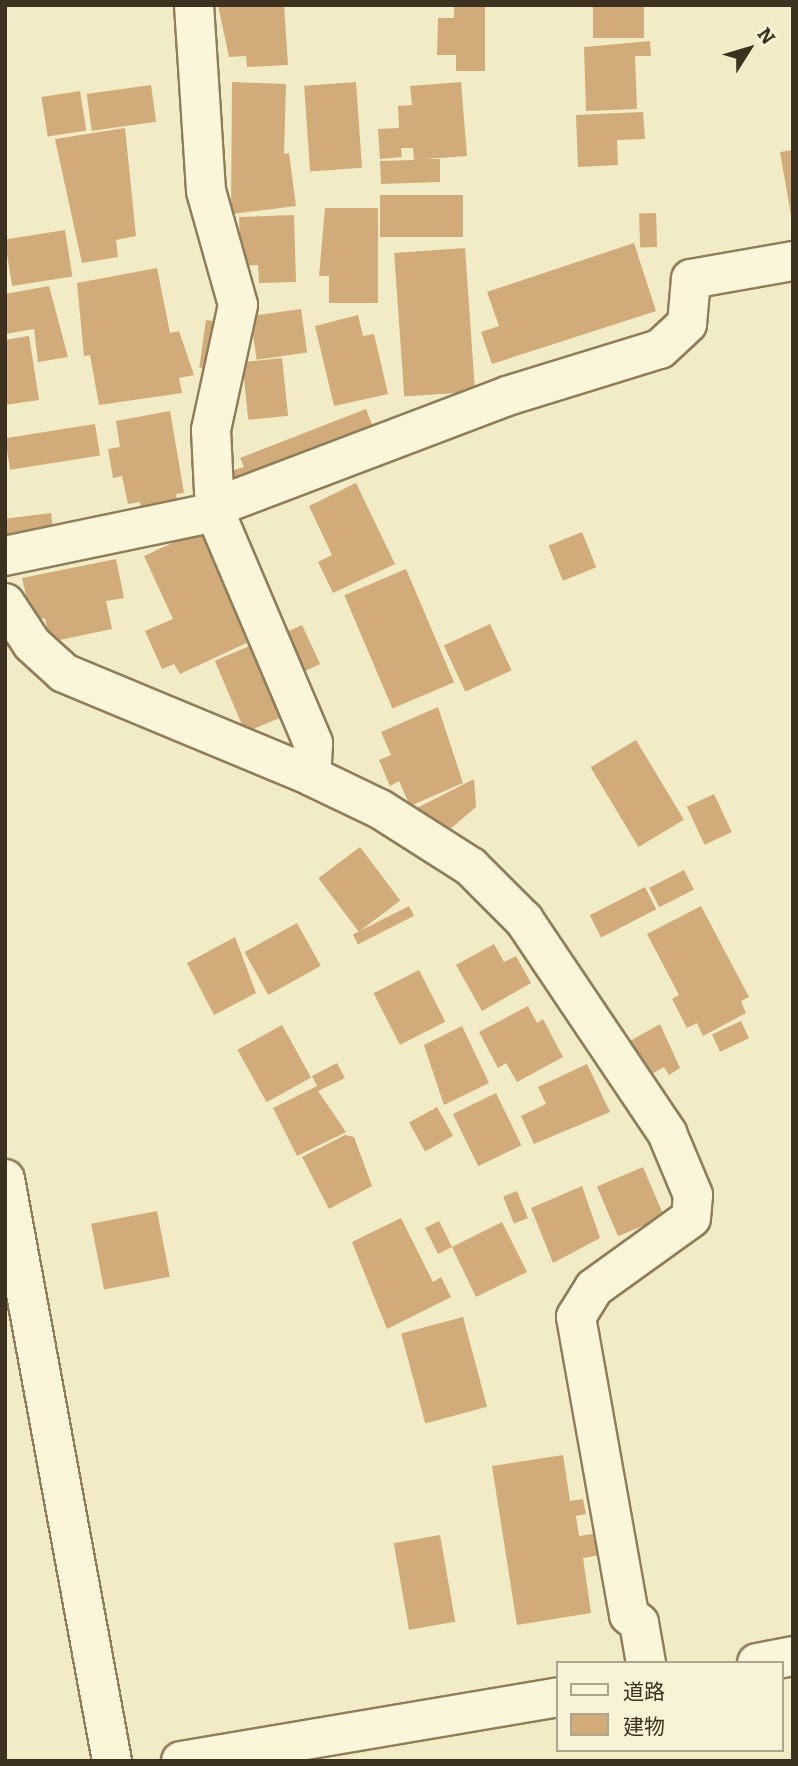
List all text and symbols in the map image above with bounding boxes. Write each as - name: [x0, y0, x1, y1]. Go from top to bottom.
- north arrow: [714, 14, 784, 84]
- text: N: [753, 23, 780, 49]
- legend: [556, 1661, 784, 1752]
- text: 道路: [623, 1679, 665, 1705]
- text: 建物: [623, 1714, 665, 1740]

